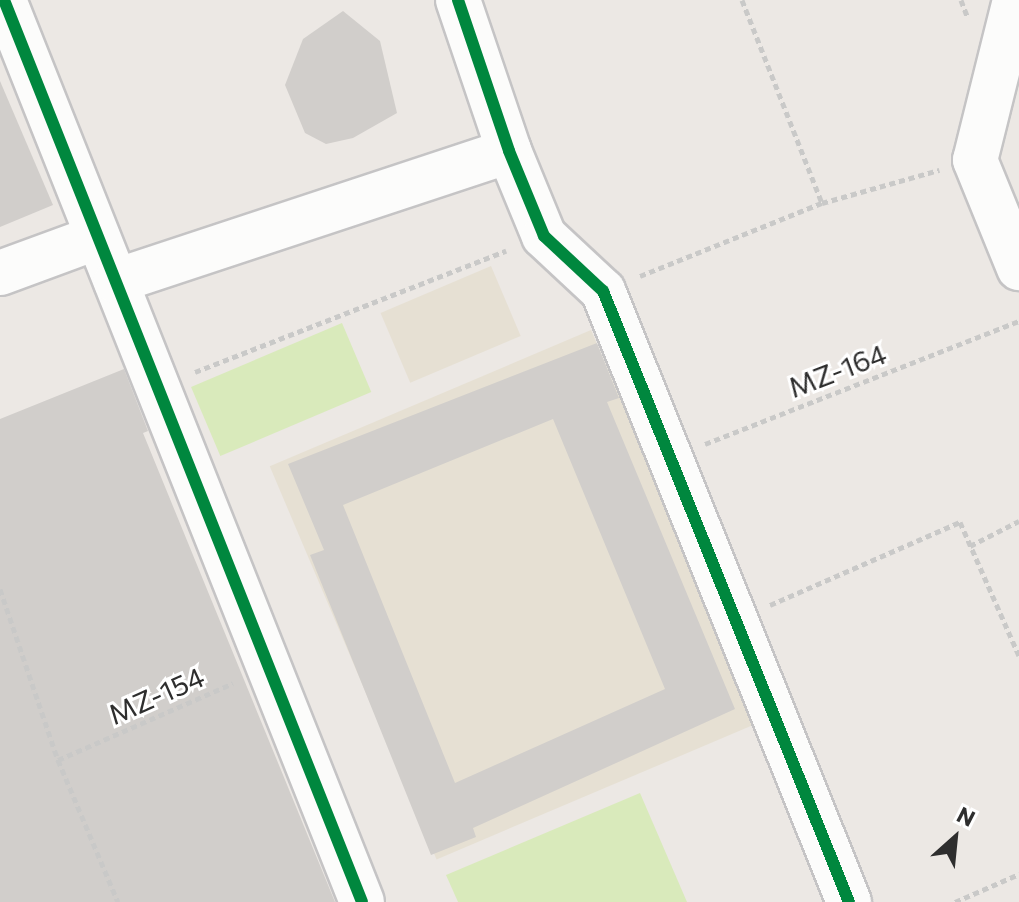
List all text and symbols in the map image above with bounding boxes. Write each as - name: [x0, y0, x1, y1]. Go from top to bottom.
- street label: MZ-164: [783, 336, 891, 404]
- street label: MZ-154: [103, 659, 209, 731]
- north arrow: [915, 798, 995, 878]
- text: N: [953, 800, 980, 832]

